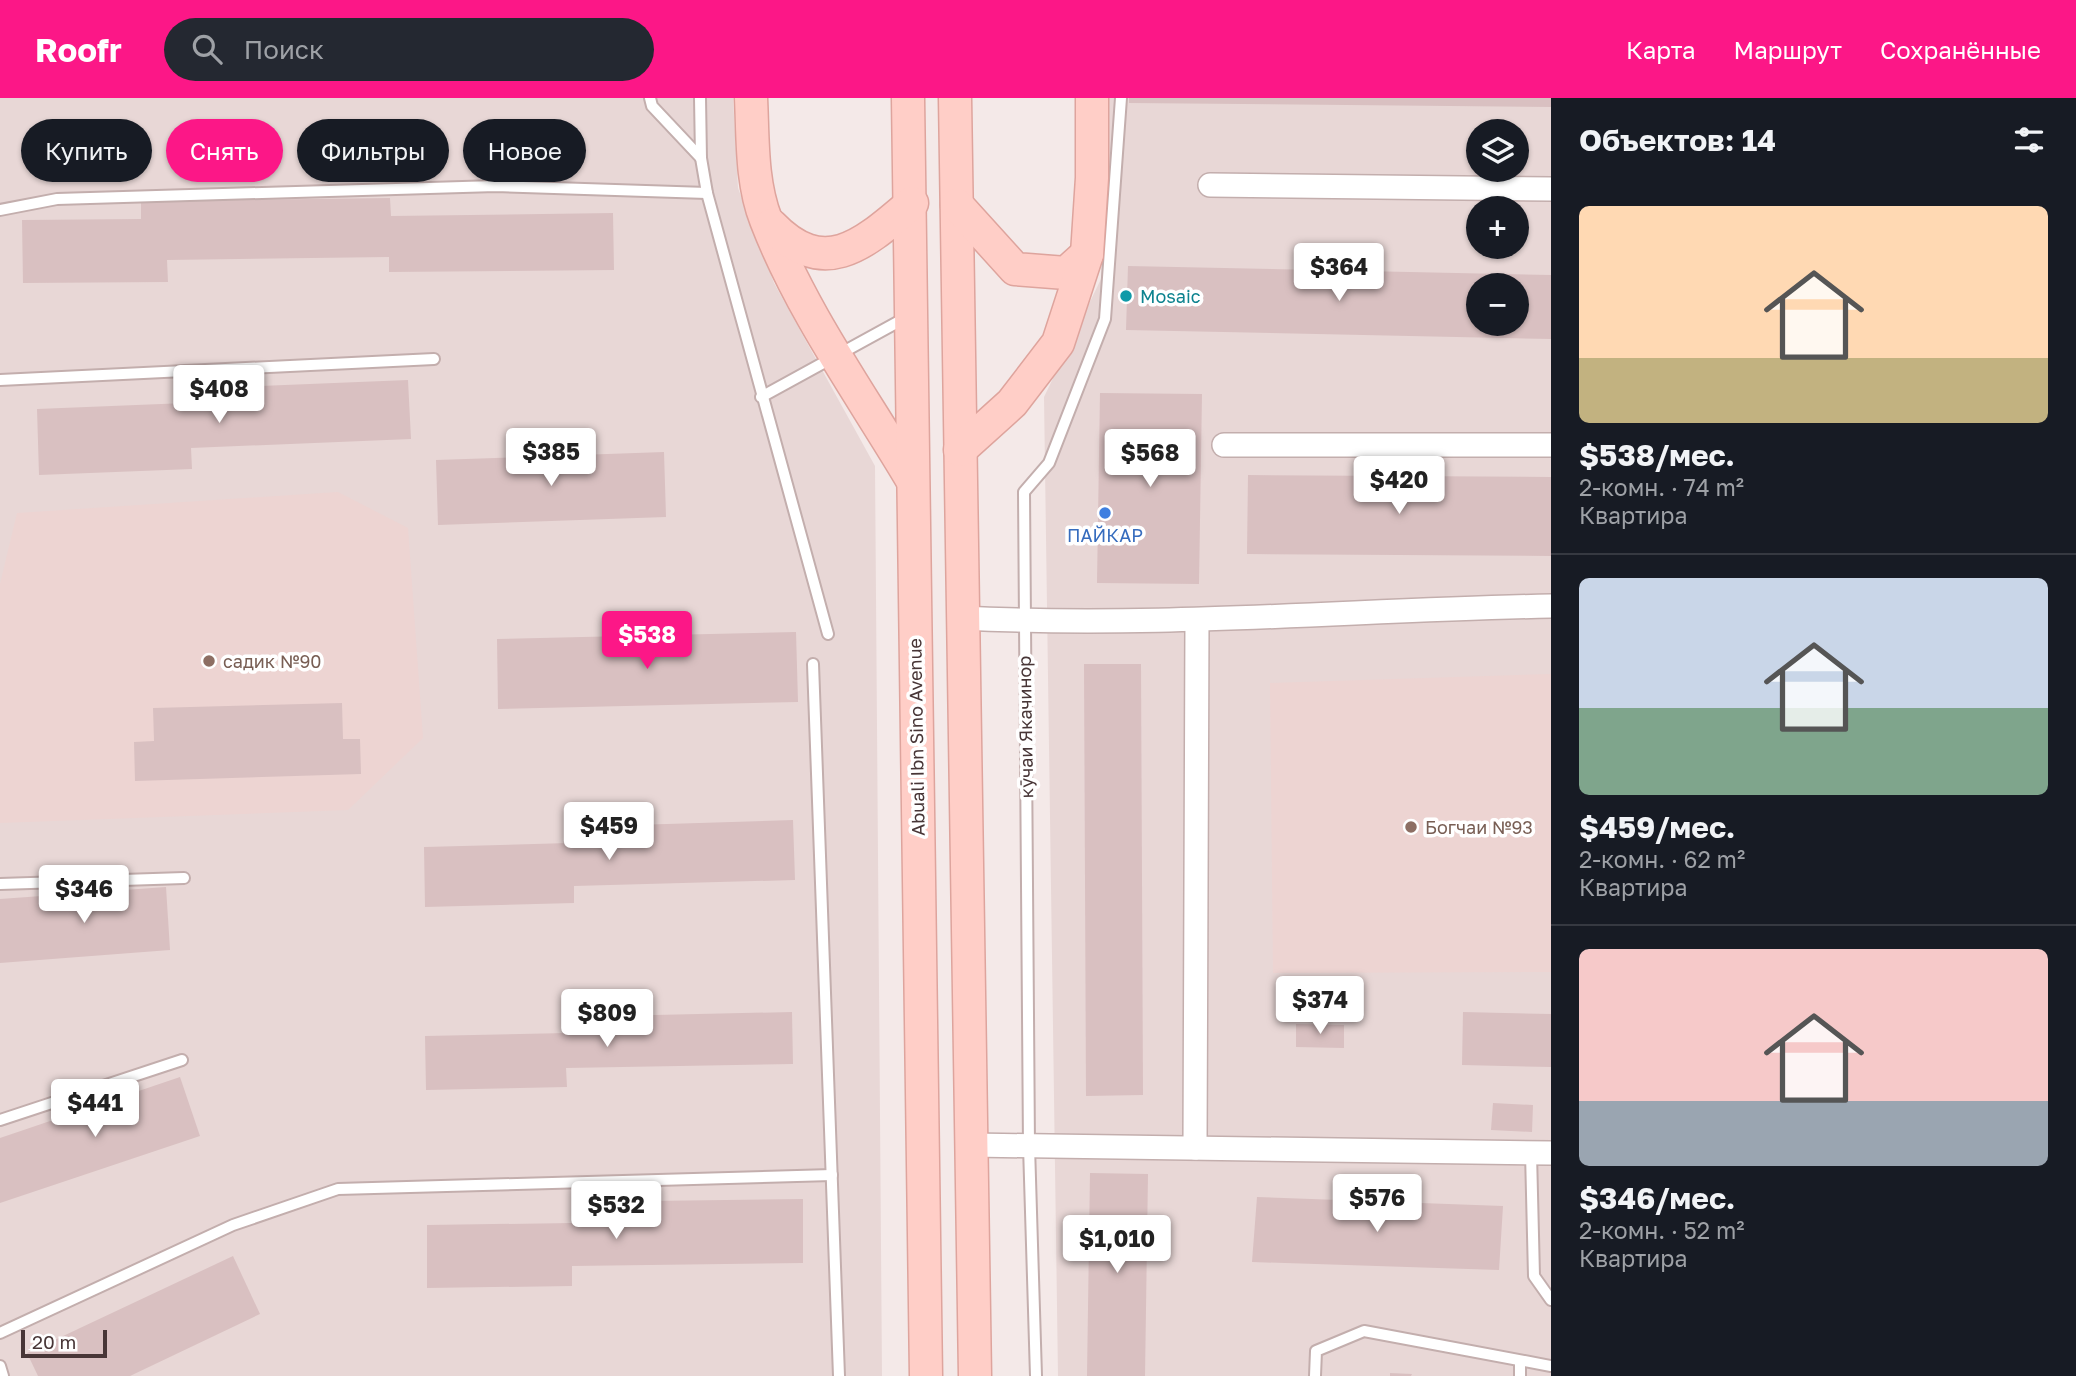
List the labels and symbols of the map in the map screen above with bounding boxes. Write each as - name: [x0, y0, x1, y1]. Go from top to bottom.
- pin: $364: [1298, 244, 1380, 303]
- place label: Mosaic: [1140, 285, 1201, 307]
- marker: Mosaic: [1118, 288, 1134, 304]
- pin: $408: [178, 366, 260, 425]
- pin: $385: [510, 428, 592, 488]
- pin: $568: [1109, 430, 1191, 489]
- pin: $420: [1358, 456, 1440, 516]
- marker: ПАЙКАР: [1097, 505, 1113, 521]
- place label: ПАЙКАР: [1067, 524, 1143, 546]
- pin: $538: [606, 612, 688, 671]
- street label: Abuali Ibn Sino Avenue: [903, 638, 929, 836]
- place label: садик №90: [223, 650, 321, 672]
- marker: садик №90: [201, 653, 217, 669]
- street label: кӯчаи Якачинор: [1013, 656, 1037, 798]
- pin: $459: [568, 802, 650, 862]
- place label: Богчаи №93: [1425, 816, 1533, 838]
- marker: Богчаи №93: [1403, 819, 1419, 835]
- pin: $346: [43, 866, 125, 925]
- pin: $374: [1279, 976, 1361, 1036]
- pin: $809: [566, 990, 648, 1049]
- pin: $441: [54, 1080, 136, 1139]
- pin: $576: [1336, 1174, 1418, 1234]
- pin: $532: [575, 1182, 657, 1241]
- pin: $1,010: [1060, 1216, 1174, 1275]
- scale bar: [21, 1327, 107, 1359]

